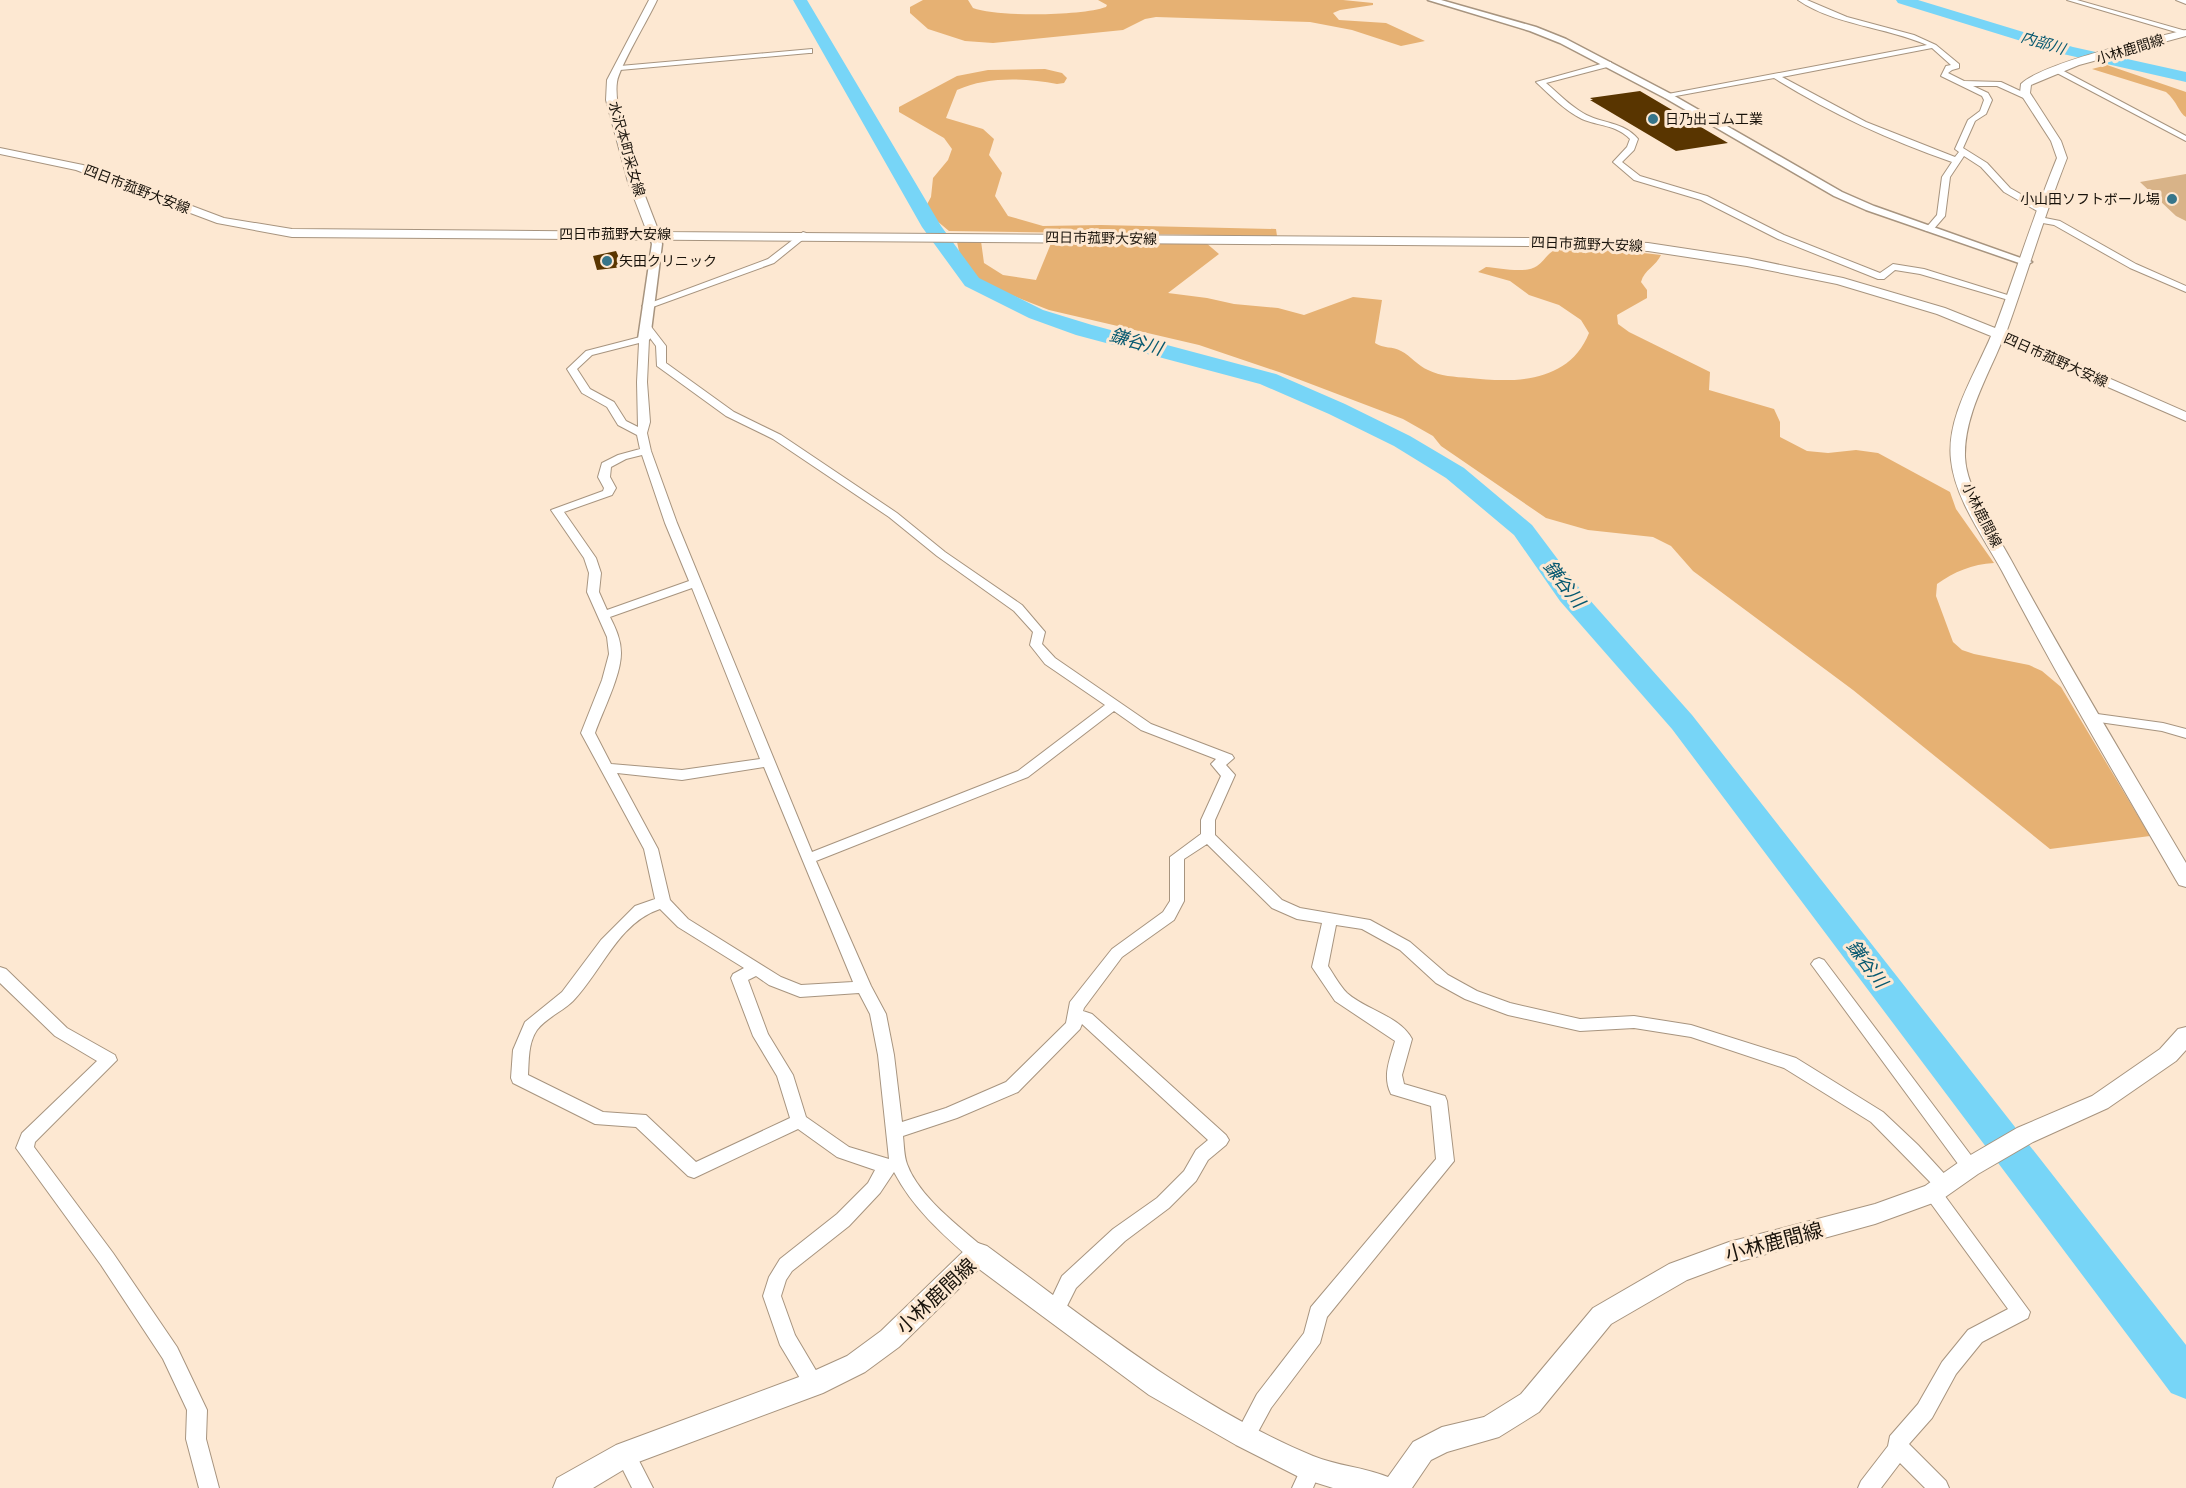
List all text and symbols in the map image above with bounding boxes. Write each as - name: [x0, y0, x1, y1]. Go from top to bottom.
- water label: 内部川: [2019, 24, 2070, 60]
- street label: 小林鹿間線: [2093, 28, 2166, 68]
- street label: 水沢本町采女線: [605, 99, 651, 199]
- place label: 日乃出ゴム工業: [1665, 108, 1763, 128]
- marker: 日乃出ゴム工業: [1646, 112, 1660, 126]
- street label: 四日市菰野大安線: [81, 159, 193, 217]
- place label: 小山田ソフトボール場: [2020, 188, 2160, 208]
- marker: 小山田ソフトボール場: [2165, 192, 2179, 206]
- street label: 四日市菰野大安線: [559, 223, 671, 243]
- street label: 四日市菰野大安線: [1045, 226, 1157, 248]
- street label: 四日市菰野大安線: [1531, 231, 1643, 255]
- place label: 矢田クリニック: [619, 250, 717, 270]
- marker: 矢田クリニック: [600, 254, 614, 268]
- water label: 鎌谷川: [1107, 320, 1168, 362]
- street label: 四日市菰野大安線: [2001, 327, 2112, 391]
- street label: 小林鹿間線: [1958, 479, 2008, 550]
- water label: 鎌谷川: [1538, 553, 1594, 614]
- water label: 鎌谷川: [1841, 933, 1896, 994]
- street label: 小林鹿間線: [1721, 1213, 1826, 1267]
- street label: 小林鹿間線: [888, 1249, 981, 1340]

